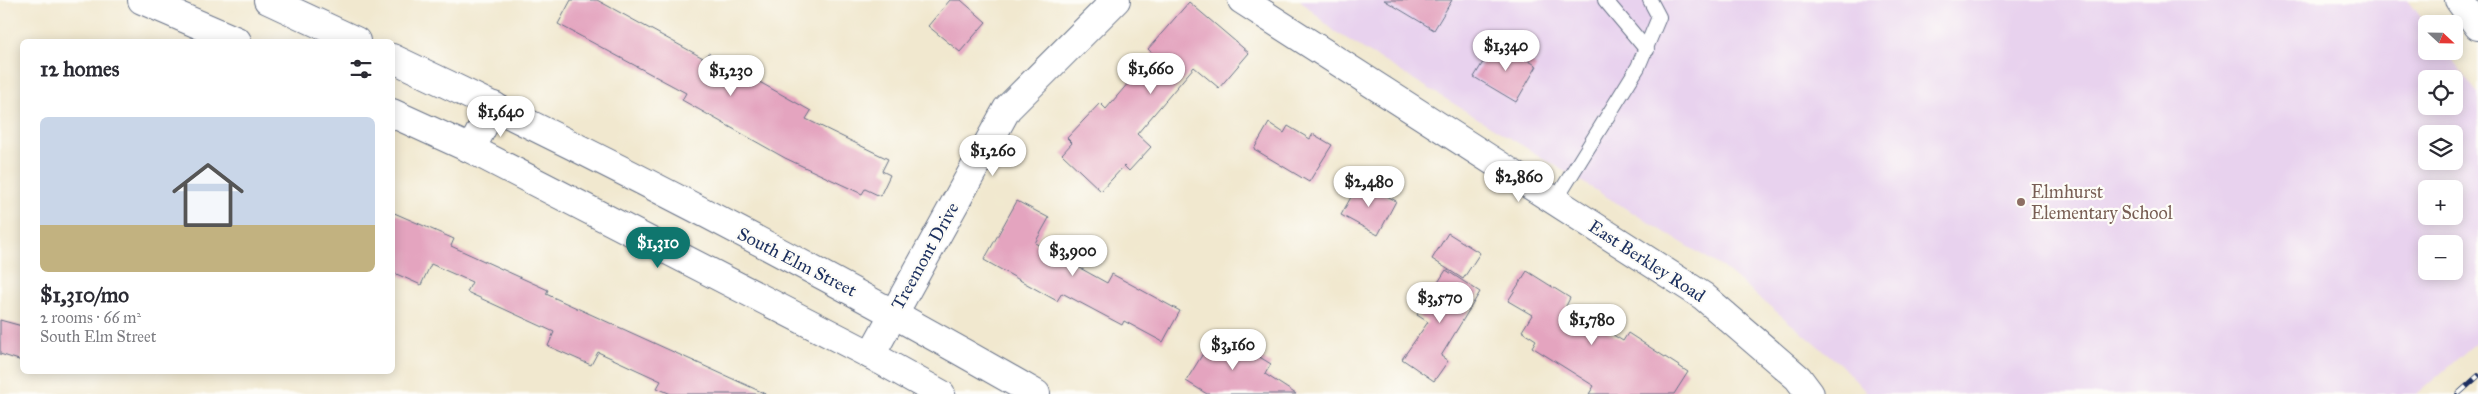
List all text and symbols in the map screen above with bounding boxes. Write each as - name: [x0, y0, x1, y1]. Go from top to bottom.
- north arrow: [2418, 15, 2462, 60]
- map controls: [2418, 15, 2463, 280]
- pin: $1,340: [1465, 30, 1547, 72]
- text: $1,340: [1484, 36, 1528, 55]
- pin: $1,660: [1110, 52, 1192, 95]
- pin: $1,230: [690, 54, 772, 97]
- icon: filters: [347, 55, 375, 83]
- text: 12 homes: [40, 56, 119, 82]
- text: $1,660: [1128, 59, 1174, 78]
- text: $1,230: [709, 61, 753, 80]
- button: locate: [2418, 70, 2463, 115]
- pin: $1,640: [460, 96, 542, 138]
- text: $1,640: [478, 102, 524, 121]
- button: layers: [2418, 125, 2463, 170]
- pin: $1,260: [952, 134, 1034, 177]
- text: $1,260: [970, 141, 1016, 160]
- icon: home: [163, 150, 253, 240]
- pin: $2,860: [1478, 160, 1560, 203]
- pin: $2,480: [1328, 166, 1410, 208]
- text: $2,860: [1495, 167, 1543, 186]
- text: $2,480: [1345, 172, 1394, 191]
- button: +: [2418, 180, 2463, 225]
- place label: Elmhurst Elementary School: [2031, 181, 2173, 224]
- marker: Elmhurst Elementary School: [2015, 196, 2027, 208]
- street label: Treemont Drive: [886, 198, 964, 314]
- street label: East Berkley Road: [1585, 215, 1709, 307]
- street label: South Elm Street: [734, 222, 861, 302]
- pin: $1,310: [617, 226, 699, 269]
- text: $1,310: [637, 233, 679, 252]
- pin: $3,900: [1032, 234, 1114, 277]
- button: −: [2418, 235, 2463, 280]
- text: $3,900: [1049, 241, 1097, 260]
- text: $1,310/mo: [40, 282, 129, 308]
- pin: $3,570: [1399, 282, 1481, 324]
- text: $3,570: [1417, 288, 1463, 307]
- pin: $1,780: [1551, 304, 1633, 346]
- text: 2 rooms · 66 m²: [40, 308, 141, 327]
- text: $1,780: [1569, 310, 1615, 329]
- text: South Elm Street: [40, 327, 156, 346]
- pin: $3,160: [1192, 328, 1274, 371]
- text: $3,160: [1211, 335, 1255, 354]

